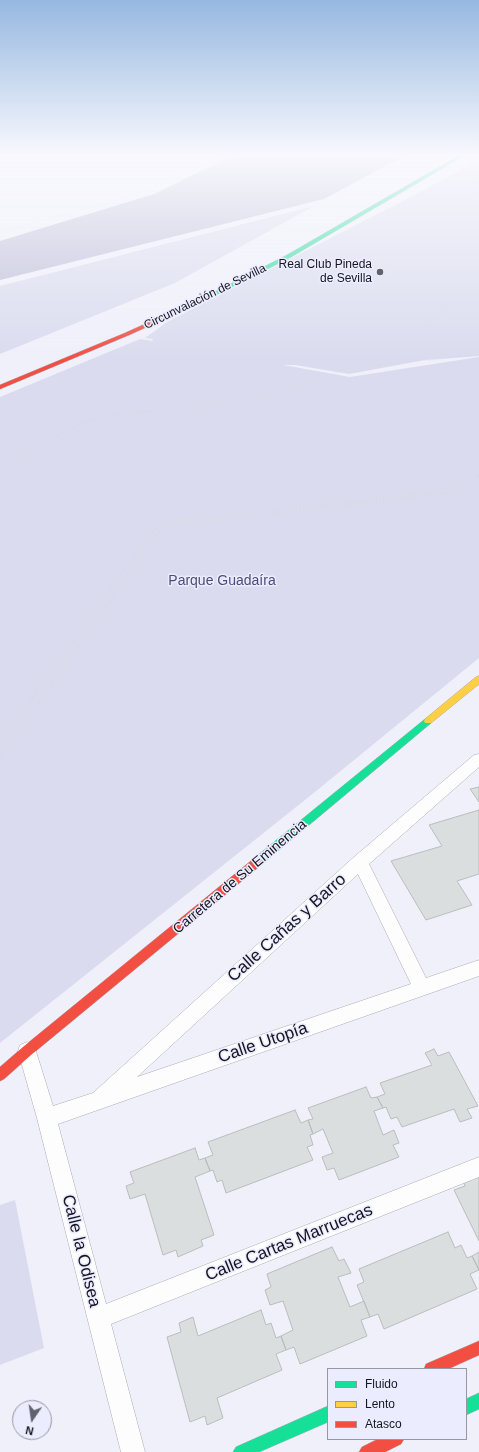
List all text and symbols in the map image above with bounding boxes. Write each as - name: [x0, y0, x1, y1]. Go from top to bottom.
- place label: Real Club Pineda de Sevilla: [279, 258, 372, 286]
- street label: Circunvalación de Sevilla: [142, 261, 268, 333]
- marker: Real Club Pineda de Sevilla: [375, 267, 385, 277]
- park label: Parque Guadaíra: [168, 573, 276, 589]
- street label: Carretera de Su Eminencia: [170, 816, 310, 938]
- street label: Calle Cañas y Barro: [224, 870, 350, 986]
- street label: Calle Utopía: [215, 1018, 311, 1068]
- street label: Calle la Odisea: [57, 1193, 105, 1309]
- street label: Calle Cartas Marruecas: [202, 1200, 376, 1286]
- legend: [327, 1368, 467, 1440]
- text: Fluido: [365, 1377, 398, 1391]
- text: Lento: [365, 1397, 395, 1411]
- north arrow: [12, 1400, 52, 1440]
- text: Atasco: [365, 1417, 402, 1431]
- text: N: [24, 1424, 35, 1437]

